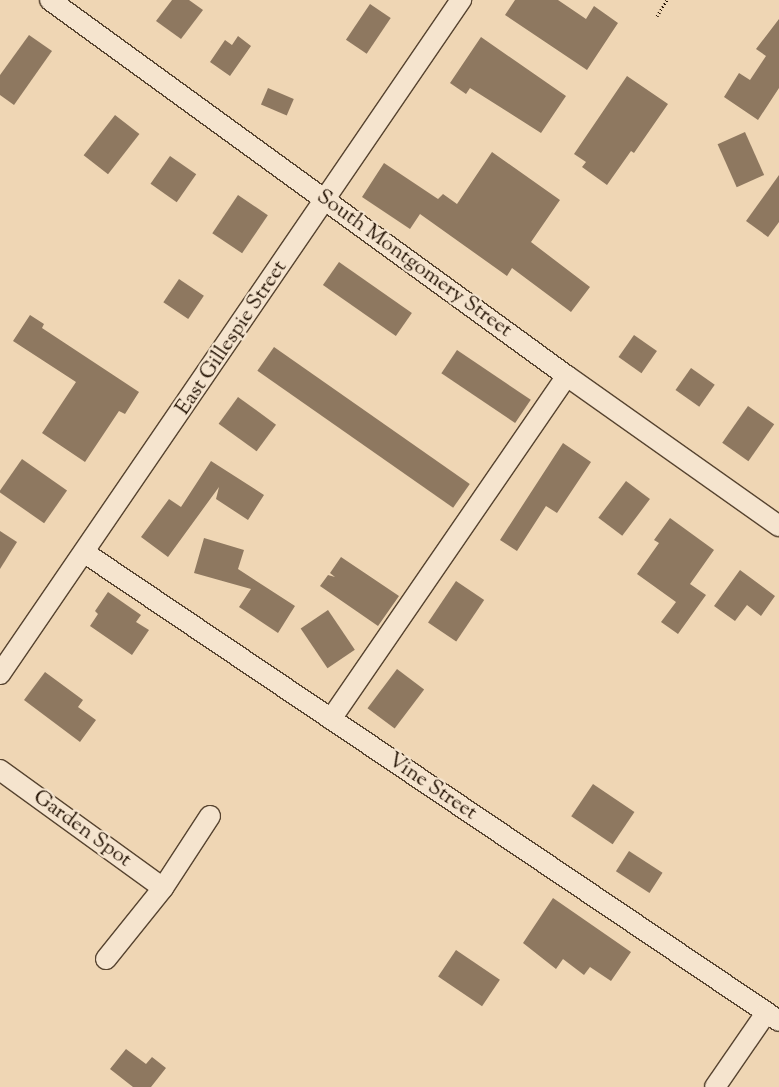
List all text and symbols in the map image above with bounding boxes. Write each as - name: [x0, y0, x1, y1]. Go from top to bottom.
- street label: South Montgomery Street: [311, 185, 517, 343]
- street label: East Gillespie Street: [171, 256, 293, 420]
- street label: Vine Street: [383, 748, 481, 826]
- street label: Garden Spot: [28, 785, 136, 873]

